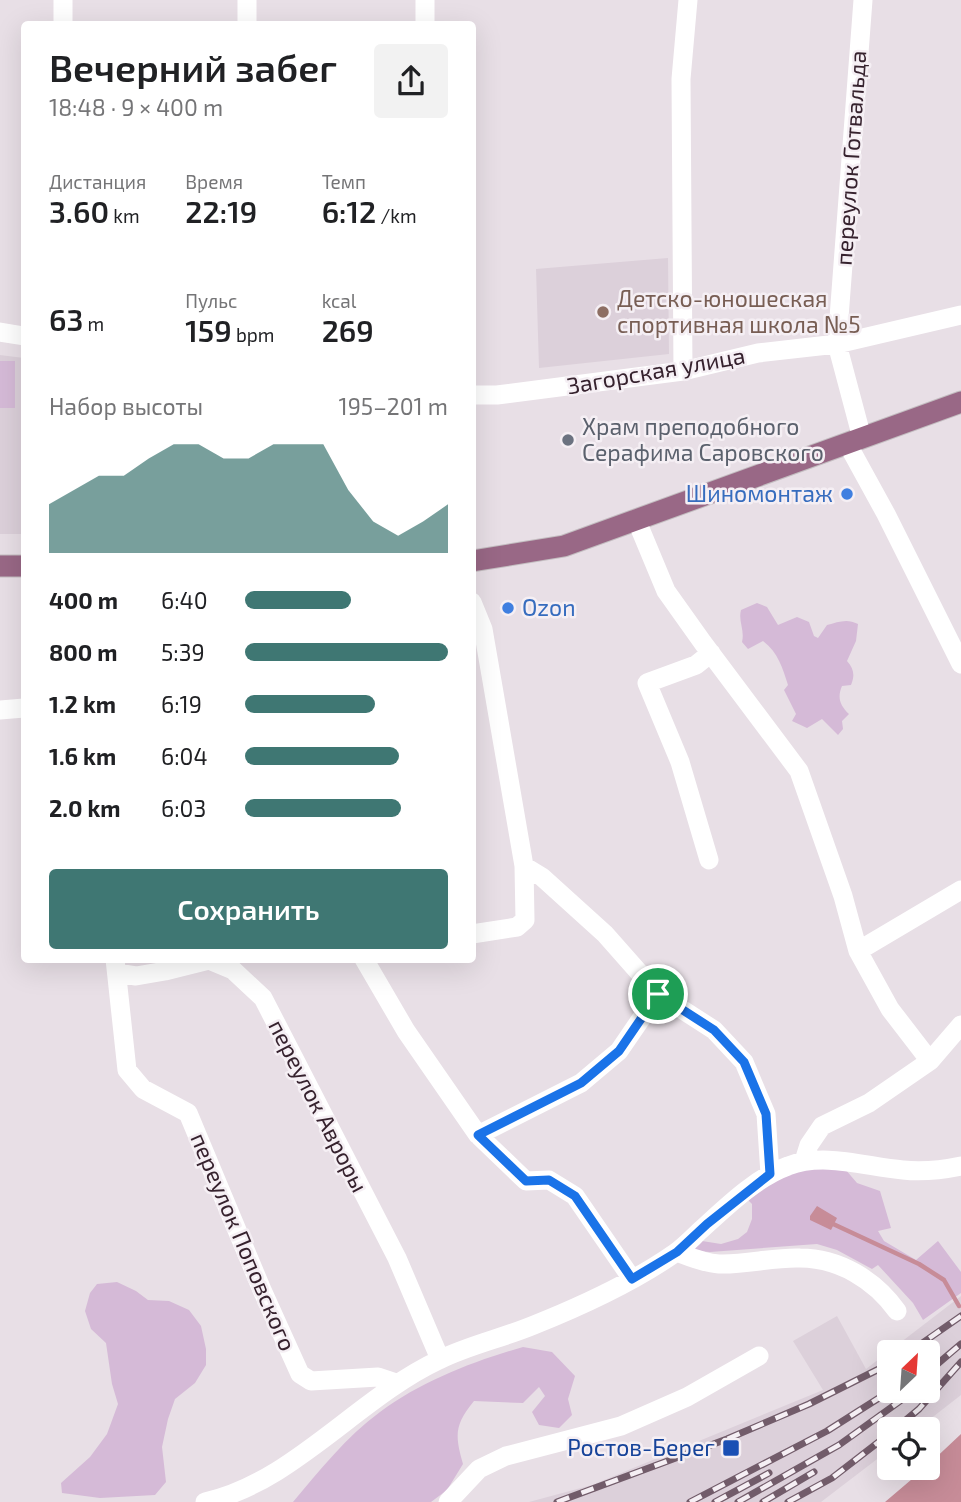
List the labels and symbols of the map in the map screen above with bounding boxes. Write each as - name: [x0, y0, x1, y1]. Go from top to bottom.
- street label: переулок Готвальда: [829, 50, 872, 266]
- place label: Детско-юношеская спортивная школа №5: [617, 284, 861, 338]
- marker: Детско-юношеская спортивная школа №5: [595, 304, 611, 320]
- street label: Загорская улица: [565, 341, 747, 400]
- place label: Храм преподобного Серафима Саровского: [582, 412, 824, 466]
- marker: Храм преподобного Серафима Саровского: [560, 432, 576, 448]
- place label: Шиномонтаж: [686, 479, 833, 507]
- marker: Шиномонтаж: [839, 486, 855, 502]
- place label: Ozon: [522, 593, 576, 621]
- marker: Ozon: [500, 600, 516, 616]
- pin: [628, 964, 688, 1024]
- street label: переулок Авроры: [262, 1015, 374, 1197]
- street label: переулок Поповского: [184, 1128, 303, 1355]
- north arrow: [877, 1340, 940, 1404]
- place label: Ростов-Берег: [567, 1433, 715, 1461]
- marker: Ростов-Берег: [721, 1438, 741, 1458]

